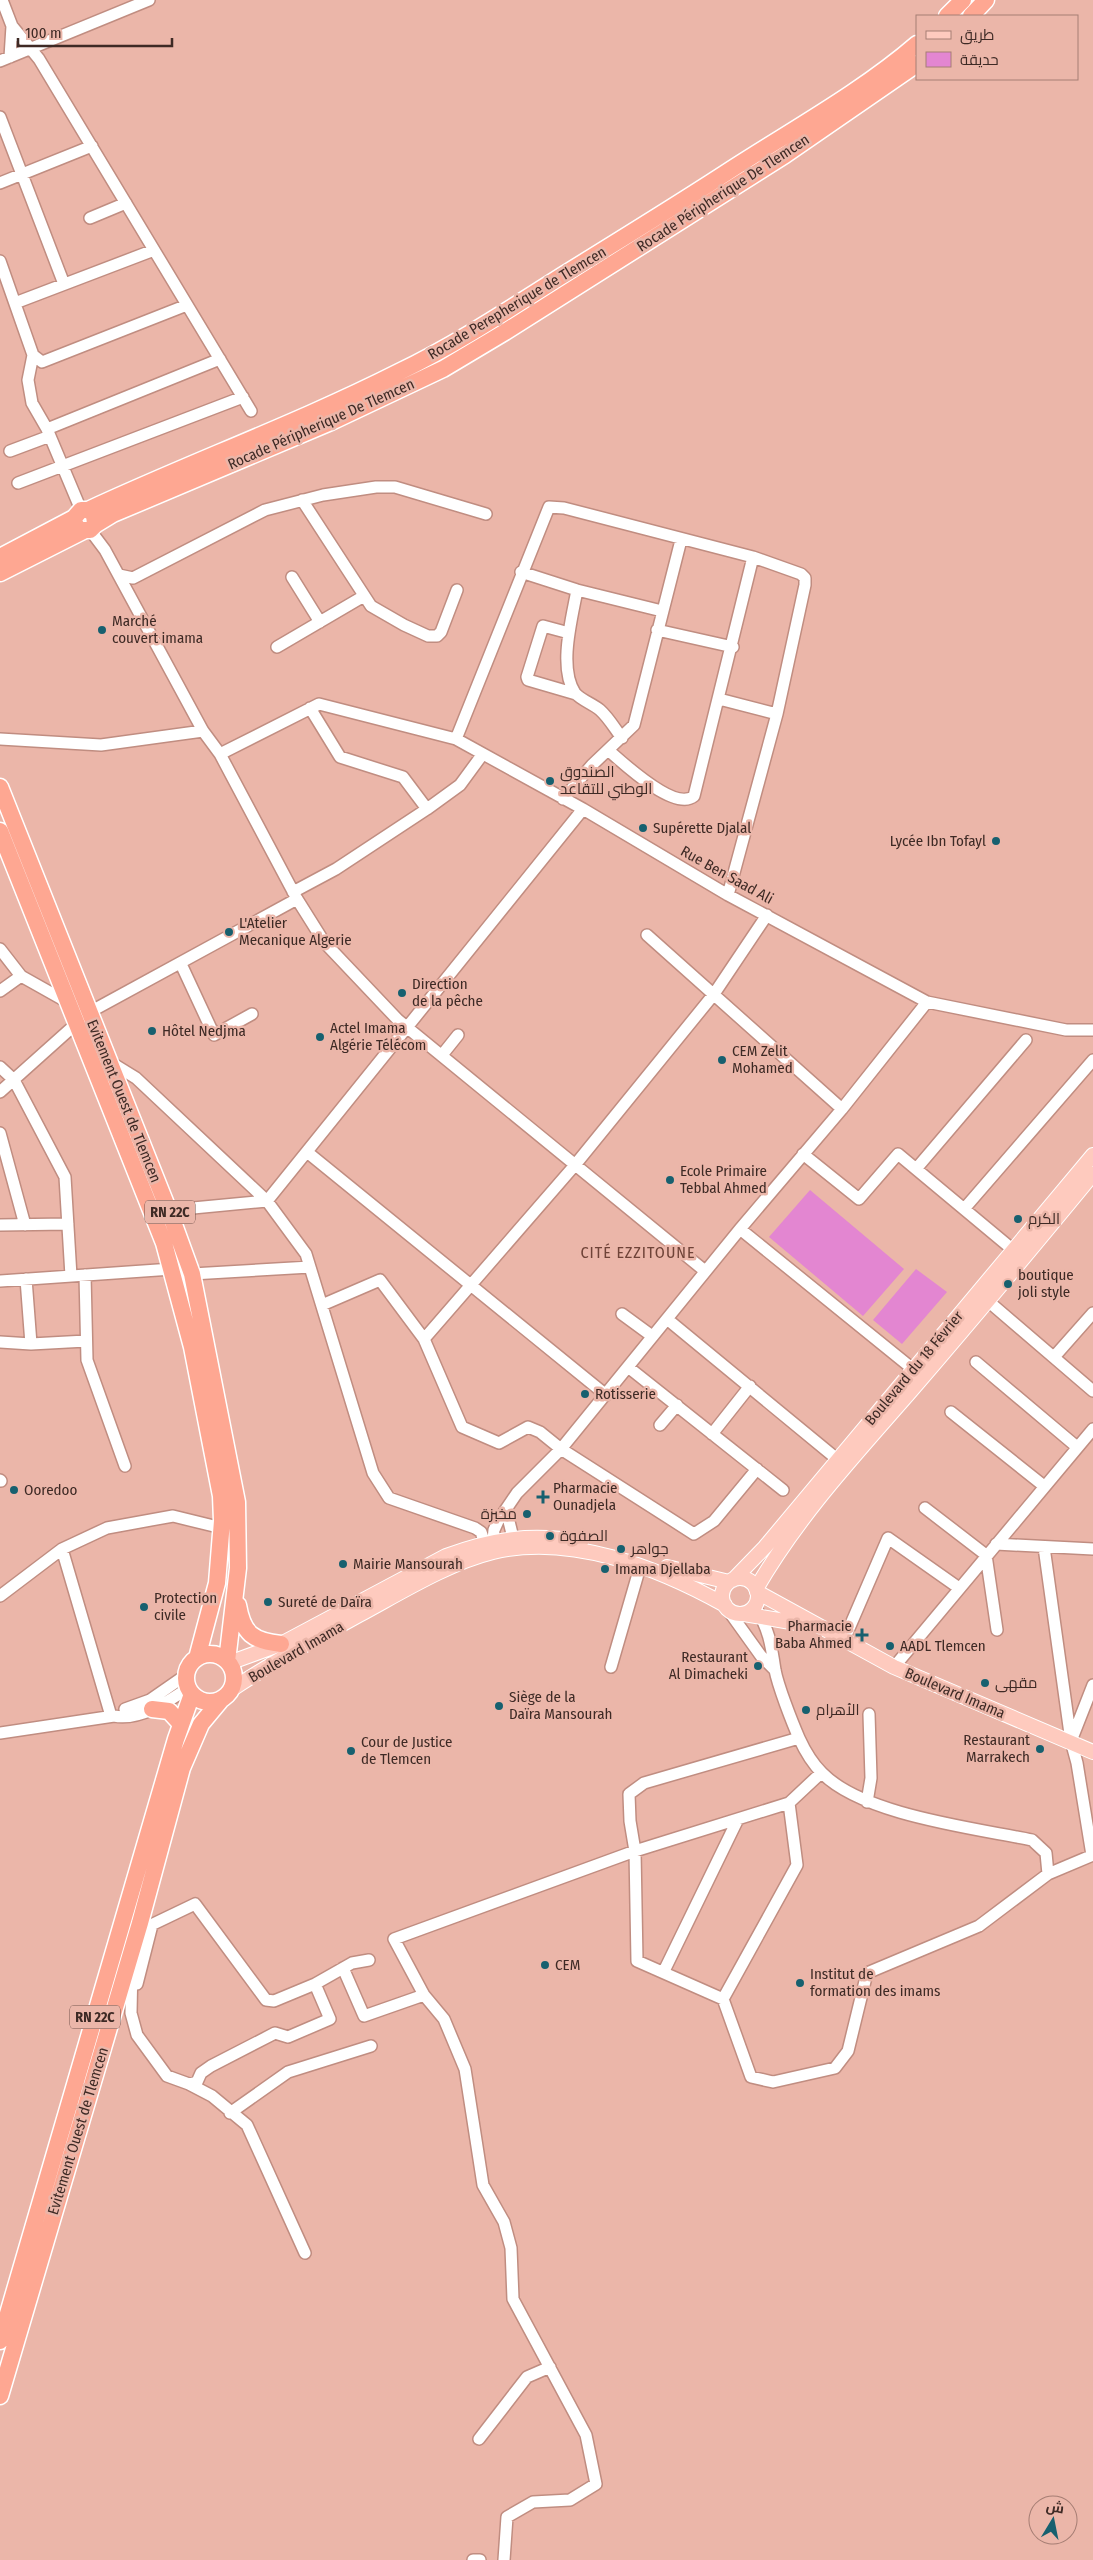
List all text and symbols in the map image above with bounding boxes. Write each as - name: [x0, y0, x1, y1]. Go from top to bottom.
- scale bar: [18, 15, 171, 47]
- legend: [916, 15, 1078, 80]
- text: 100 m: [25, 24, 62, 42]
- text: طريق: [960, 26, 994, 45]
- text: حديقة: [960, 51, 999, 69]
- street label: Rocade Péripherique De Tlemcen: [633, 130, 813, 256]
- street label: Rocade Perepherique de Tlemcen: [425, 243, 609, 363]
- street label: Rocade Péripherique De Tlemcen: [225, 375, 417, 473]
- place label: Marché couvert imama: [112, 612, 203, 647]
- marker: Marché couvert imama: [96, 624, 108, 636]
- place label: الصندوق الوطني للتقاعد: [560, 763, 652, 801]
- marker: الصندوق الوطني للتقاعد: [544, 775, 556, 787]
- place label: Supérette Djalal: [653, 819, 751, 837]
- marker: Supérette Djalal: [637, 822, 649, 834]
- place label: Lycée Ibn Tofayl: [890, 832, 986, 850]
- marker: Lycée Ibn Tofayl: [990, 835, 1002, 847]
- street label: Rue Ben Saad Ali: [677, 842, 777, 908]
- place label: L'Atelier Mecanique Algerie: [239, 914, 352, 949]
- marker: L'Atelier Mecanique Algerie: [223, 926, 235, 938]
- place label: Direction de la pêche: [412, 975, 483, 1010]
- marker: Direction de la pêche: [396, 987, 408, 999]
- street label: Evitement Ouest de Tlemcen: [83, 1017, 165, 1185]
- place label: Actel Imama Algérie Télécom: [330, 1019, 426, 1054]
- place label: Hôtel Nedjma: [162, 1022, 246, 1040]
- marker: Hôtel Nedjma: [146, 1025, 158, 1037]
- marker: Actel Imama Algérie Télécom: [314, 1031, 326, 1043]
- place label: CEM Zelit Mohamed: [732, 1042, 793, 1077]
- marker: CEM Zelit Mohamed: [716, 1054, 728, 1066]
- place label: Ecole Primaire Tebbal Ahmed: [680, 1162, 767, 1197]
- marker: Ecole Primaire Tebbal Ahmed: [664, 1174, 676, 1186]
- road number: RN 22C: [145, 1200, 195, 1224]
- place label: الكرم: [1028, 1210, 1060, 1229]
- marker: الكرم: [1012, 1213, 1024, 1225]
- district label: CITÉ EZZITOUNE: [580, 1243, 696, 1262]
- place label: boutique joli style: [1017, 1266, 1074, 1301]
- marker: boutique joli style: [1002, 1278, 1014, 1290]
- street label: Boulevard du 18 Février: [861, 1307, 967, 1429]
- place label: Rotisserie: [595, 1385, 656, 1403]
- marker: Rotisserie: [579, 1388, 591, 1400]
- place label: Pharmacie Ounadjela: [553, 1479, 618, 1514]
- place label: Ooredoo: [24, 1481, 77, 1499]
- marker: Ooredoo: [8, 1484, 20, 1496]
- marker: Pharmacie Ounadjela: [537, 1491, 549, 1503]
- place label: مخبزة: [481, 1505, 517, 1523]
- marker: مخبزة: [521, 1508, 533, 1520]
- place label: الصفوة: [560, 1527, 608, 1545]
- marker: الصفوة: [544, 1530, 556, 1542]
- place label: جواهر: [630, 1540, 668, 1558]
- marker: جواهر: [615, 1543, 627, 1555]
- place label: Mairie Mansourah: [353, 1555, 463, 1573]
- marker: Mairie Mansourah: [337, 1558, 349, 1570]
- place label: Imama Djellaba: [615, 1560, 711, 1578]
- marker: Imama Djellaba: [599, 1563, 611, 1575]
- place label: Protection civile: [154, 1589, 217, 1624]
- place label: Sureté de Daïra: [278, 1593, 372, 1611]
- marker: Sureté de Daïra: [262, 1596, 274, 1608]
- marker: Protection civile: [138, 1601, 150, 1613]
- street label: Boulevard Imama: [245, 1617, 347, 1687]
- place label: Pharmacie Baba Ahmed: [775, 1617, 852, 1652]
- marker: Pharmacie Baba Ahmed: [856, 1629, 868, 1641]
- place label: AADL Tlemcen: [900, 1637, 986, 1655]
- marker: AADL Tlemcen: [884, 1640, 896, 1652]
- place label: Restaurant Al Dimacheki: [669, 1648, 748, 1683]
- marker: Restaurant Al Dimacheki: [752, 1660, 764, 1672]
- street label: Boulevard Imama: [902, 1664, 1008, 1722]
- place label: مقهى: [995, 1674, 1037, 1693]
- marker: مقهى: [979, 1677, 991, 1689]
- place label: Siège de la Daïra Mansourah: [509, 1688, 612, 1723]
- marker: Siège de la Daïra Mansourah: [493, 1700, 505, 1712]
- place label: الأهرام: [816, 1701, 860, 1720]
- marker: الأهرام: [800, 1704, 812, 1716]
- place label: Restaurant Marrakech: [963, 1731, 1030, 1766]
- place label: Cour de Justice de Tlemcen: [361, 1733, 452, 1768]
- marker: Restaurant Marrakech: [1034, 1743, 1046, 1755]
- marker: Cour de Justice de Tlemcen: [345, 1745, 357, 1757]
- place label: CEM: [555, 1956, 580, 1974]
- marker: CEM: [539, 1959, 551, 1971]
- place label: Institut de formation des imams: [810, 1965, 940, 2000]
- marker: Institut de formation des imams: [794, 1977, 806, 1989]
- road number: RN 22C: [70, 2005, 120, 2028]
- street label: Evitement Ouest de Tlemcen: [44, 2045, 112, 2217]
- north arrow: [1028, 2495, 1078, 2545]
- text: ش: [1045, 2498, 1066, 2518]

